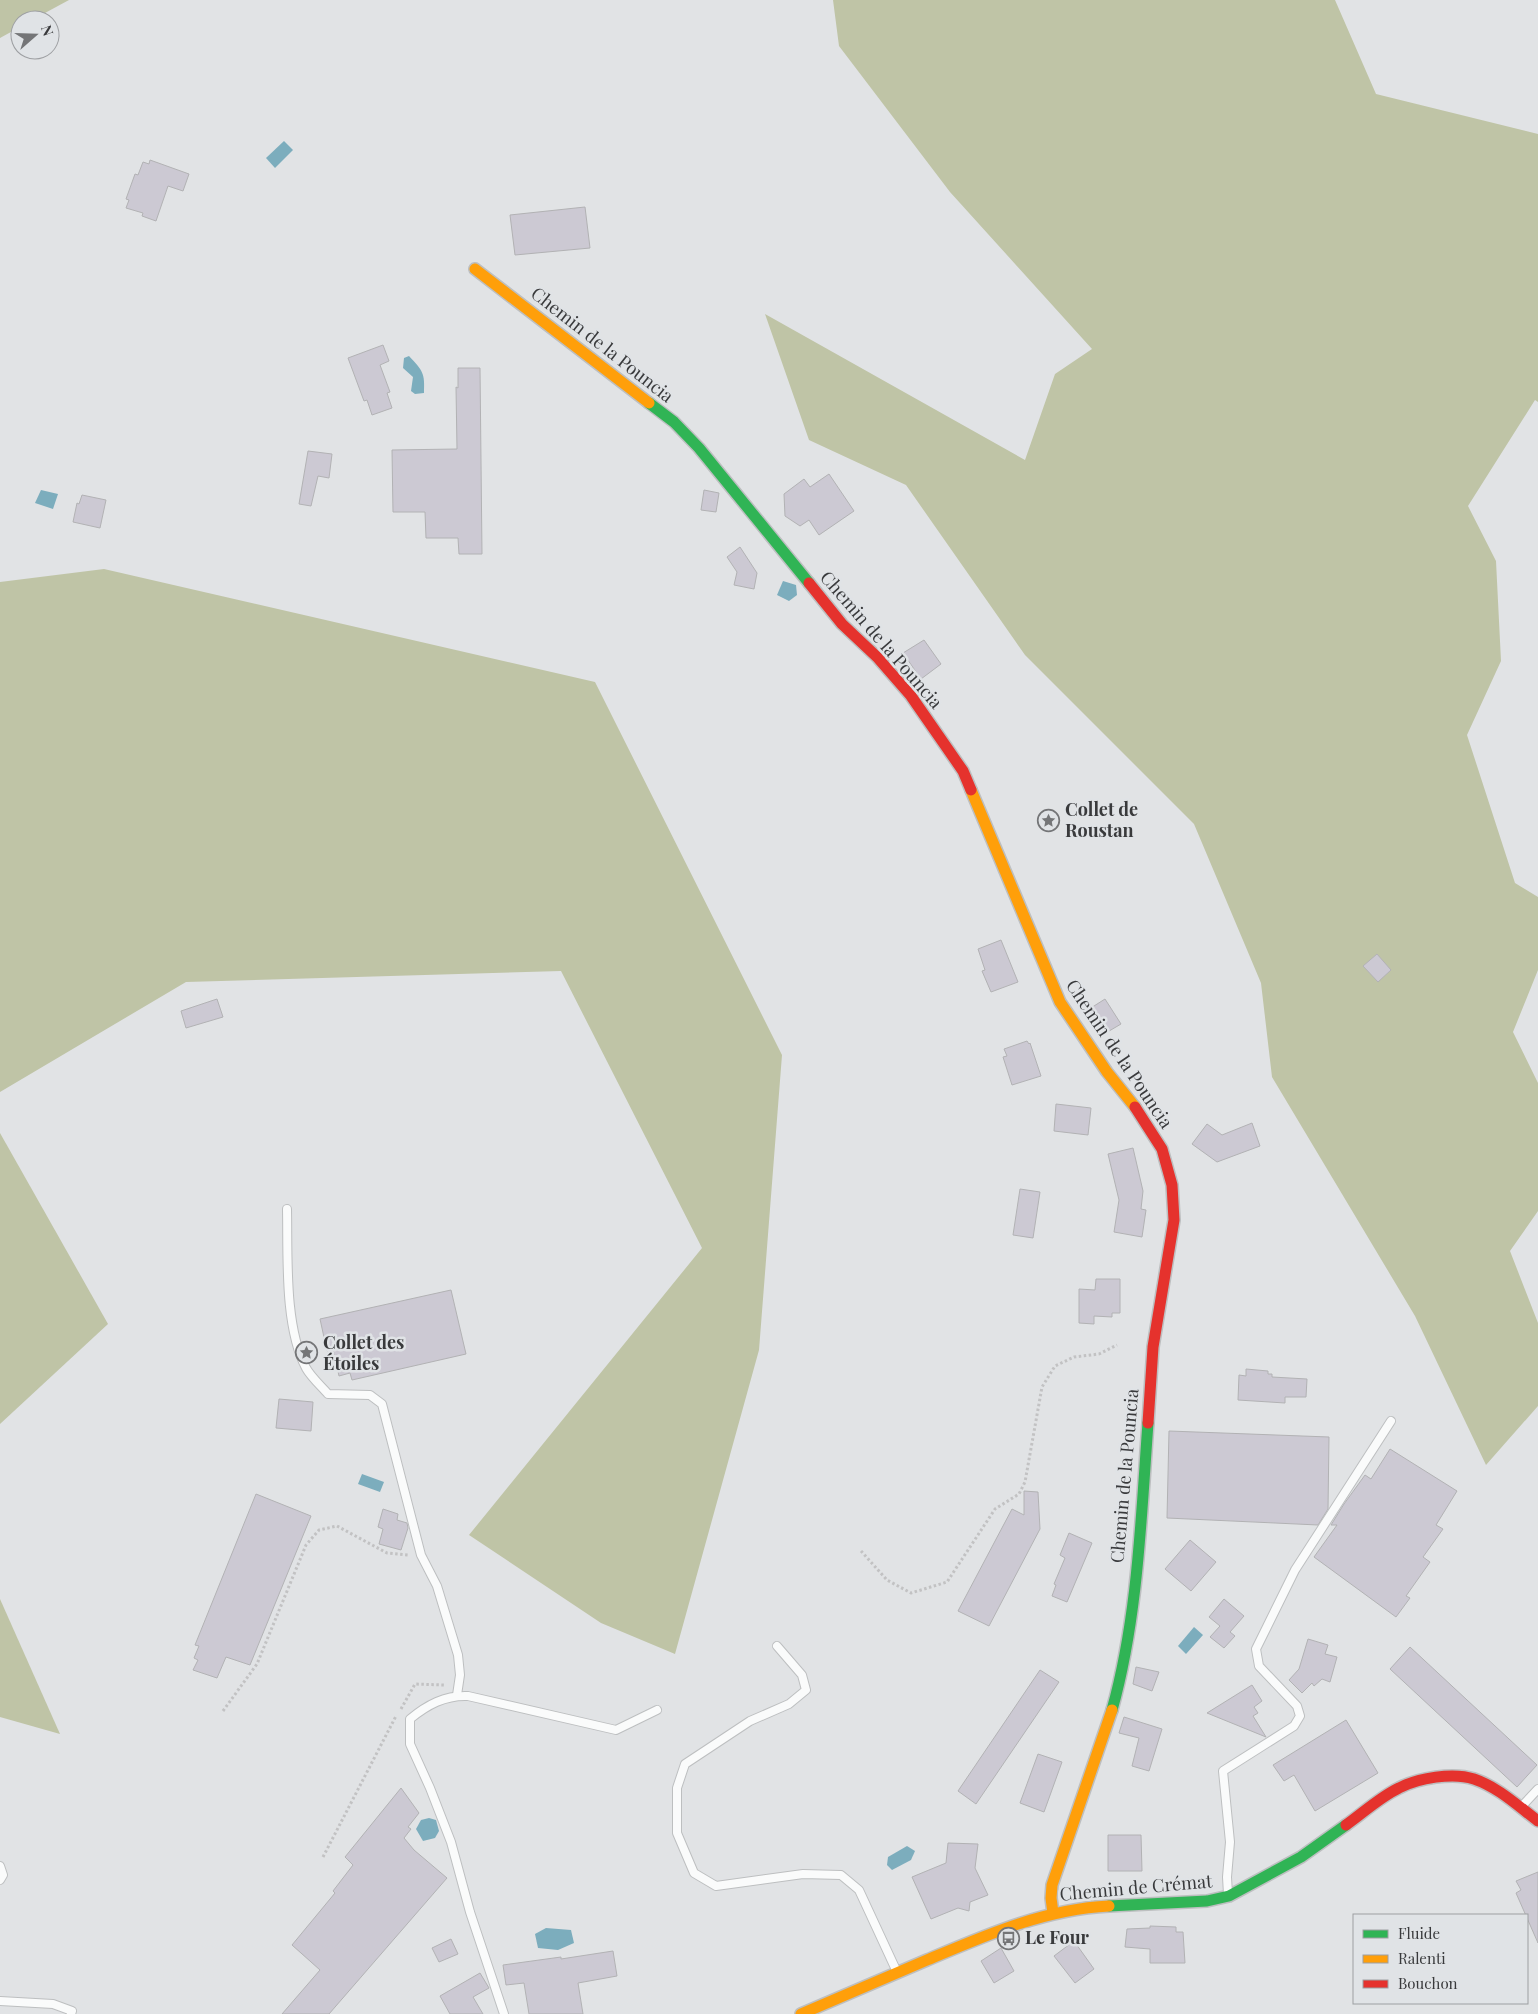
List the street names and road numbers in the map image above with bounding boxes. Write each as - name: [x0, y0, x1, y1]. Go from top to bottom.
- street label: Chemin de la Pouncia: [526, 281, 679, 408]
- street label: Chemin de la Pouncia: [815, 565, 948, 713]
- street label: Chemin de la Pouncia: [1061, 974, 1179, 1133]
- street label: Chemin de la Pouncia: [1104, 1388, 1144, 1564]
- street label: Chemin de Crémat: [1059, 1868, 1214, 1906]

